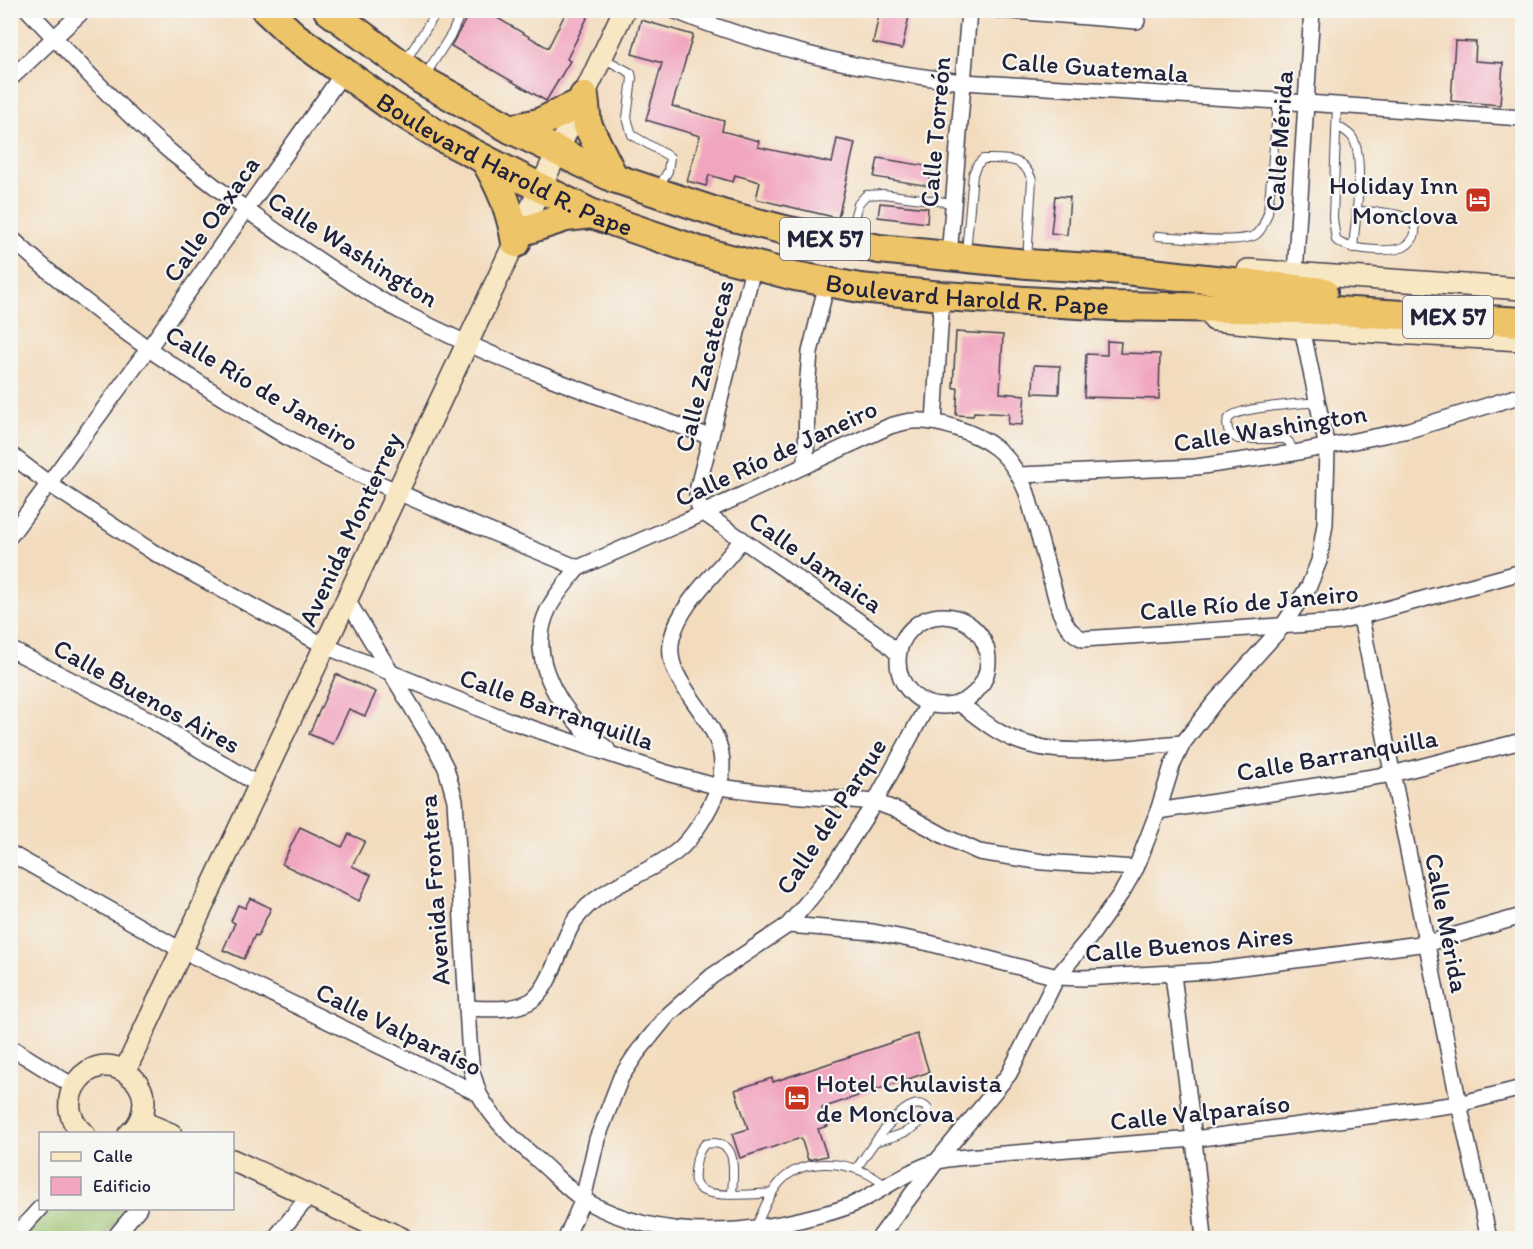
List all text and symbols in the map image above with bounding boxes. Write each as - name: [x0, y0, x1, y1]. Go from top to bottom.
- street label: Calle Guatemala: [1000, 44, 1190, 90]
- street label: Calle Torreón: [912, 55, 958, 209]
- street label: Calle Mérida: [1258, 69, 1300, 213]
- street label: Boulevard Harold R. Pape: [370, 85, 637, 243]
- street label: Calle Oaxaca: [156, 149, 266, 288]
- place label: Holiday Inn Monclova: [1329, 169, 1458, 231]
- street label: Calle Washington: [262, 184, 444, 314]
- hotel icon: Holiday Inn Monclova: [1463, 185, 1493, 215]
- road number: MEX 57: [780, 218, 870, 260]
- street label: Boulevard Harold R. Pape: [823, 266, 1110, 322]
- street label: Calle Zacatecas: [667, 277, 741, 455]
- road number: MEX 57: [1403, 296, 1493, 338]
- street label: Calle Río de Janeiro: [160, 318, 364, 458]
- street label: Calle Río de Janeiro: [670, 392, 882, 514]
- street label: Calle Washington: [1171, 397, 1369, 459]
- street label: Avenida Monterrey: [291, 427, 409, 631]
- street label: Calle Jamaica: [743, 504, 890, 620]
- street label: Calle Río de Janeiro: [1138, 576, 1360, 628]
- street label: Calle Buenos Aires: [48, 631, 246, 761]
- street label: Calle Barranquilla: [456, 661, 659, 757]
- street label: Calle Barranquilla: [1234, 721, 1440, 788]
- street label: Calle del Parque: [768, 732, 894, 900]
- street label: Avenida Frontera: [411, 793, 457, 987]
- street label: Calle Mérida: [1418, 851, 1476, 996]
- street label: Calle Buenos Aires: [1084, 919, 1294, 969]
- street label: Calle Valparaíso: [311, 975, 487, 1083]
- place label: Hotel Chulavista de Monclova: [816, 1067, 1003, 1129]
- hotel icon: Hotel Chulavista de Monclova: [782, 1083, 812, 1113]
- street label: Calle Valparaíso: [1108, 1087, 1292, 1137]
- legend: [39, 1132, 234, 1210]
- text: Calle: [93, 1145, 133, 1167]
- text: Edificio: [93, 1175, 151, 1197]

